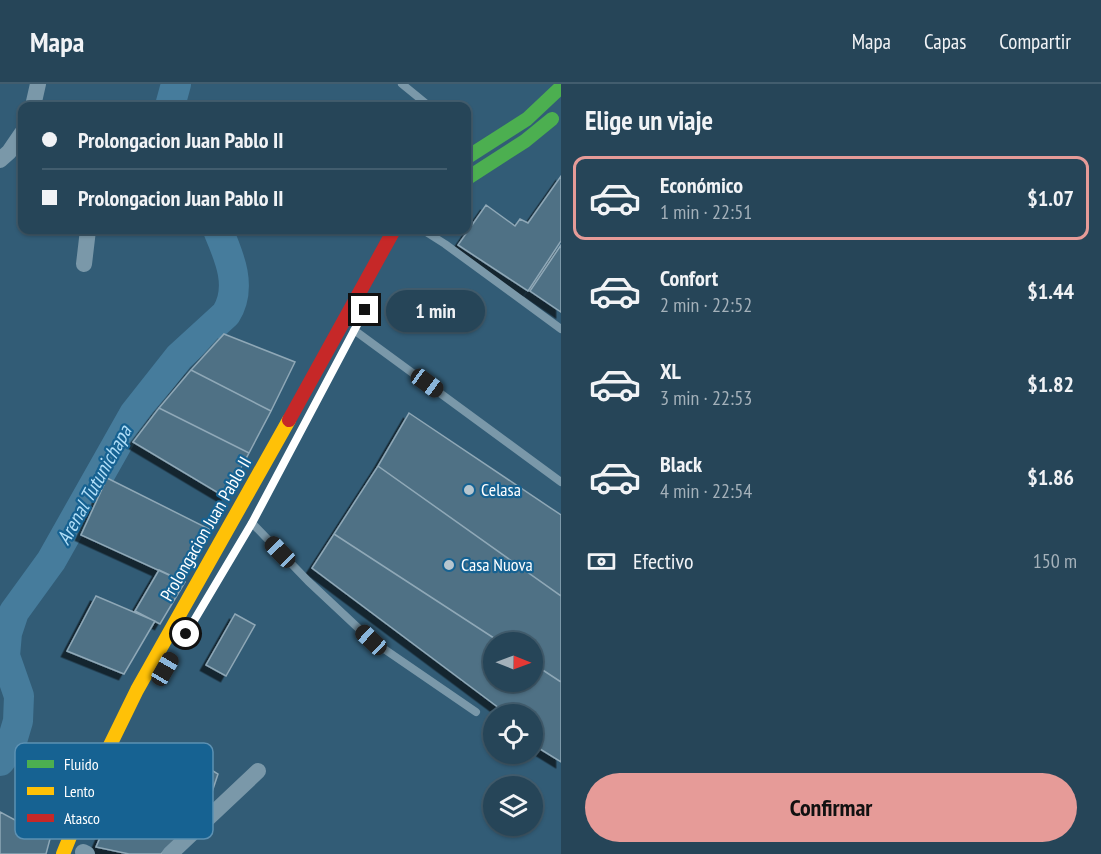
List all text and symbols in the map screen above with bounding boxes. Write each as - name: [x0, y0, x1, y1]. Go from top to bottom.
- text: Mapa: [30, 23, 84, 60]
- text: Mapa: [852, 28, 891, 55]
- text: Capas: [924, 28, 966, 55]
- text: Compartir: [999, 28, 1071, 55]
- text: Elige un viaje: [585, 103, 713, 137]
- text: Prolongacion Juan Pablo II: [78, 126, 283, 154]
- icon: car: [588, 171, 642, 225]
- text: Económico: [660, 171, 743, 199]
- text: Prolongacion Juan Pablo II: [78, 184, 283, 212]
- text: $1.07: [1027, 184, 1074, 212]
- text: 1 min · 22:51: [660, 199, 752, 225]
- icon: car: [588, 264, 642, 318]
- text: Confort: [660, 264, 718, 292]
- text: $1.44: [1027, 277, 1074, 305]
- callout: 1 min: [386, 289, 485, 331]
- text: 2 min · 22:52: [660, 292, 752, 318]
- route end: [351, 296, 378, 323]
- text: 1 min: [415, 298, 456, 324]
- icon: car: [588, 357, 642, 411]
- text: XL: [660, 357, 681, 385]
- car: [407, 365, 447, 401]
- text: $1.82: [1027, 370, 1074, 398]
- text: 3 min · 22:53: [660, 385, 752, 411]
- water label: Arenal Tutunichapa: [51, 420, 138, 549]
- icon: car: [588, 450, 642, 504]
- text: Black: [660, 450, 702, 478]
- street label: Prolongacion Juan Pablo II: [155, 452, 256, 605]
- text: $1.86: [1027, 463, 1074, 491]
- place label: Celasa: [481, 478, 521, 501]
- text: 4 min · 22:54: [660, 478, 752, 504]
- marker: Celasa: [462, 483, 476, 497]
- car: [261, 533, 299, 571]
- icon: cash: [585, 545, 618, 578]
- text: Efectivo: [633, 547, 694, 575]
- text: 150 m: [1033, 548, 1077, 574]
- place label: Casa Nuova: [461, 553, 533, 576]
- marker: Casa Nuova: [442, 558, 456, 572]
- route start: [172, 620, 199, 647]
- car: [352, 621, 390, 659]
- north arrow: [483, 632, 543, 692]
- map controls: [483, 632, 543, 836]
- car: [148, 649, 182, 689]
- button: locate: [483, 704, 543, 764]
- legend: [15, 743, 213, 839]
- text: Fluido: [64, 754, 99, 774]
- button: Confirmar: [585, 773, 1077, 842]
- button: layers: [483, 776, 543, 836]
- text: Lento: [64, 781, 95, 801]
- text: Atasco: [64, 808, 100, 828]

